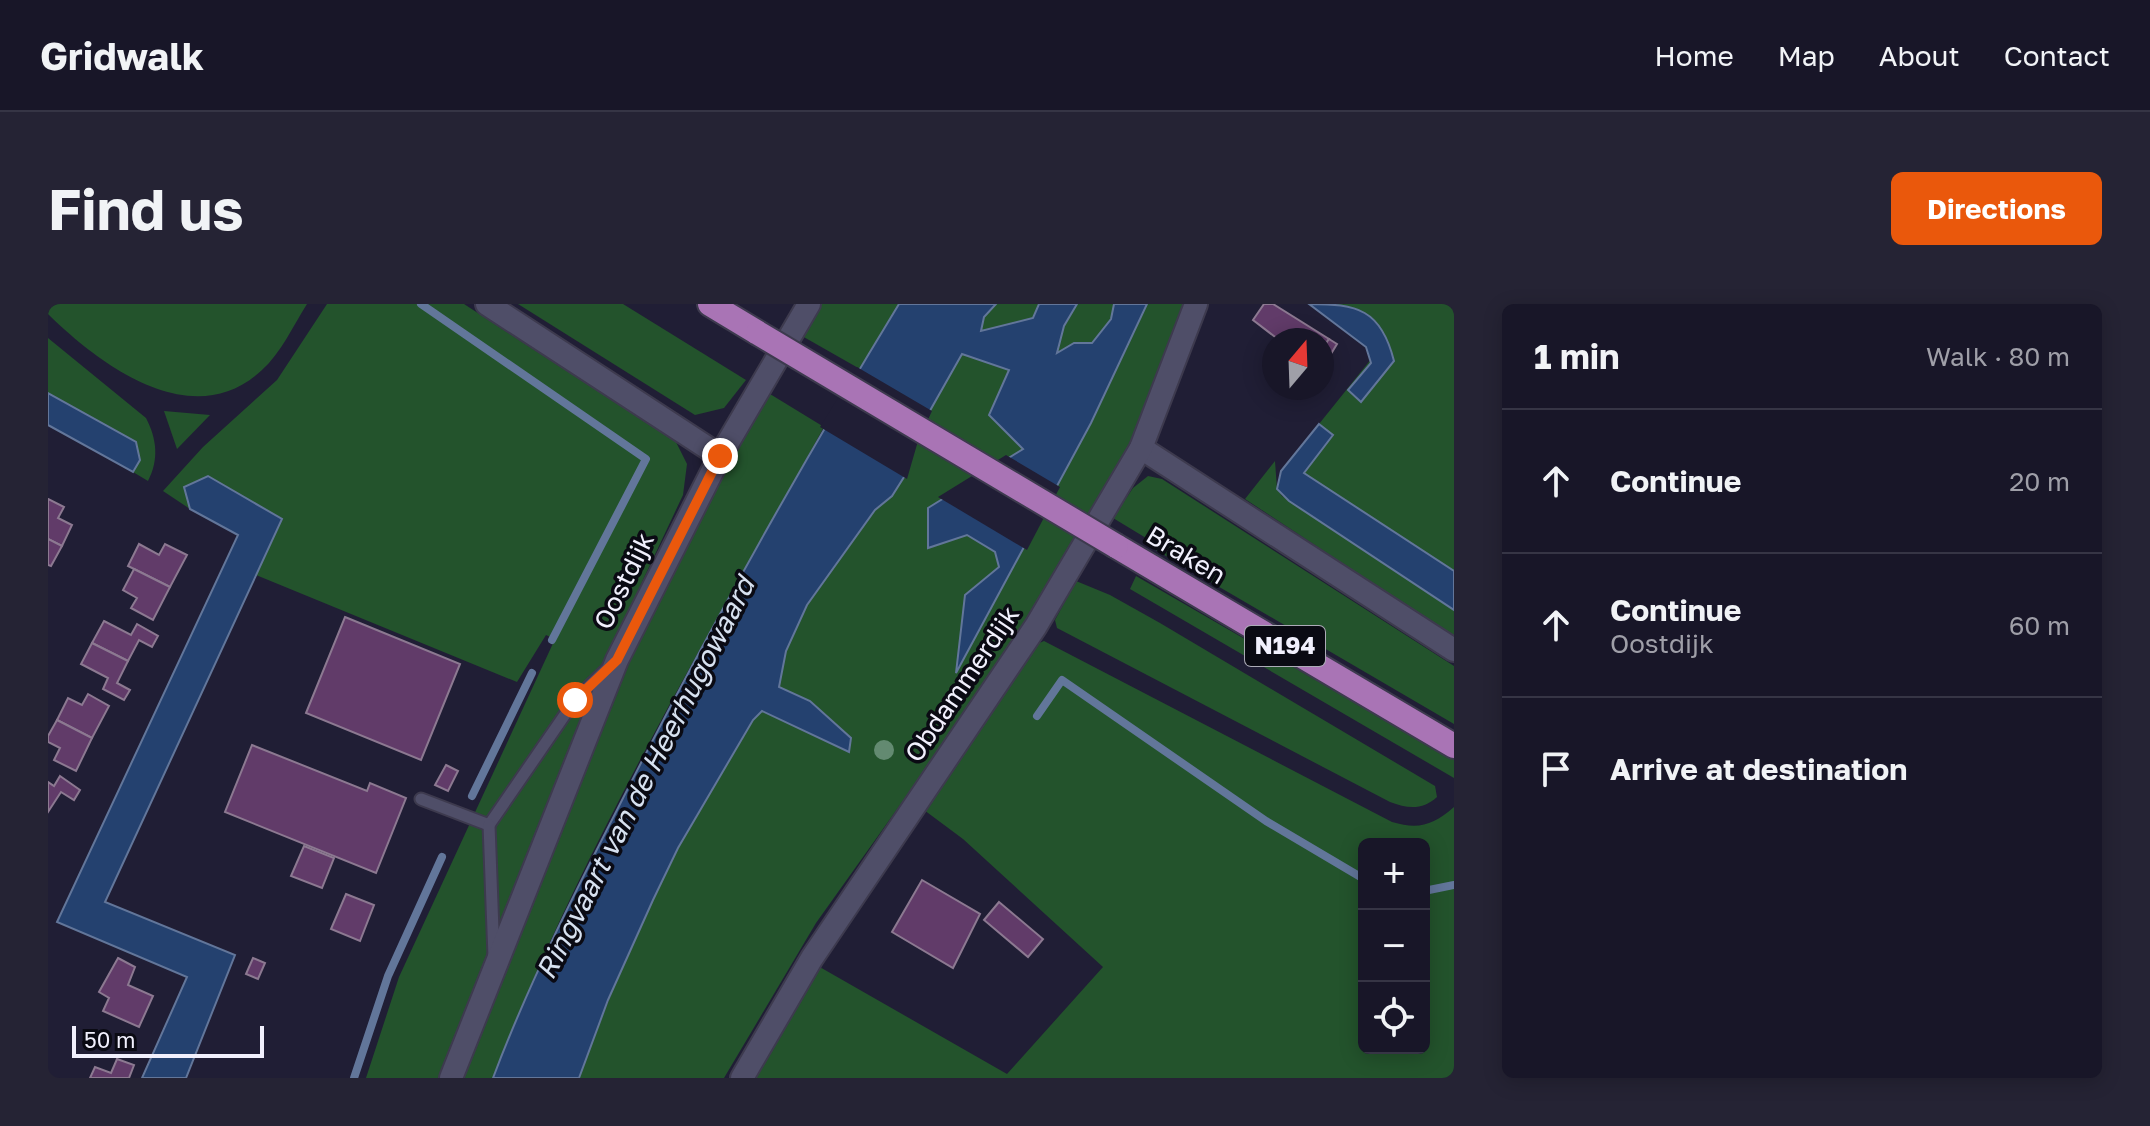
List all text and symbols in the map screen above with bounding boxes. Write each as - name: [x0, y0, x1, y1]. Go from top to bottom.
- text: Gridwalk: [40, 33, 204, 78]
- text: Home: [1655, 39, 1734, 72]
- text: Map: [1778, 39, 1835, 72]
- text: About: [1879, 39, 1960, 72]
- text: Contact: [2004, 39, 2110, 72]
- button: Directions: [1891, 172, 2102, 245]
- text: Find us: [48, 175, 244, 242]
- north arrow: [1262, 328, 1334, 400]
- text: 1 min: [1534, 336, 1620, 376]
- text: Walk · 80 m: [1926, 341, 2070, 372]
- route end: [702, 438, 738, 474]
- icon: ahead: [1534, 459, 1578, 503]
- text: Continue: [1610, 463, 1741, 499]
- text: 20 m: [2009, 466, 2070, 497]
- street label: Braken: [1141, 519, 1232, 590]
- street label: Oostdijk: [587, 527, 660, 634]
- water label: Ringvaart van de Heerhugowaard: [528, 569, 762, 984]
- text: Continue: [1610, 592, 1741, 628]
- street label: Obdammerdijk: [898, 600, 1025, 768]
- icon: ahead: [1534, 603, 1578, 647]
- text: 60 m: [2009, 610, 2070, 641]
- road number: N194: [1245, 626, 1325, 666]
- text: Oostdijk: [1610, 628, 1714, 659]
- route start: [557, 682, 593, 718]
- icon: arrive: [1534, 747, 1578, 791]
- text: Arrive at destination: [1610, 751, 1907, 787]
- map controls: [1358, 838, 1430, 1054]
- button: +: [1358, 838, 1430, 910]
- button: −: [1358, 910, 1430, 982]
- button: locate: [1358, 982, 1430, 1054]
- scale bar: [72, 1022, 264, 1058]
- text: 50 m: [84, 1026, 135, 1053]

